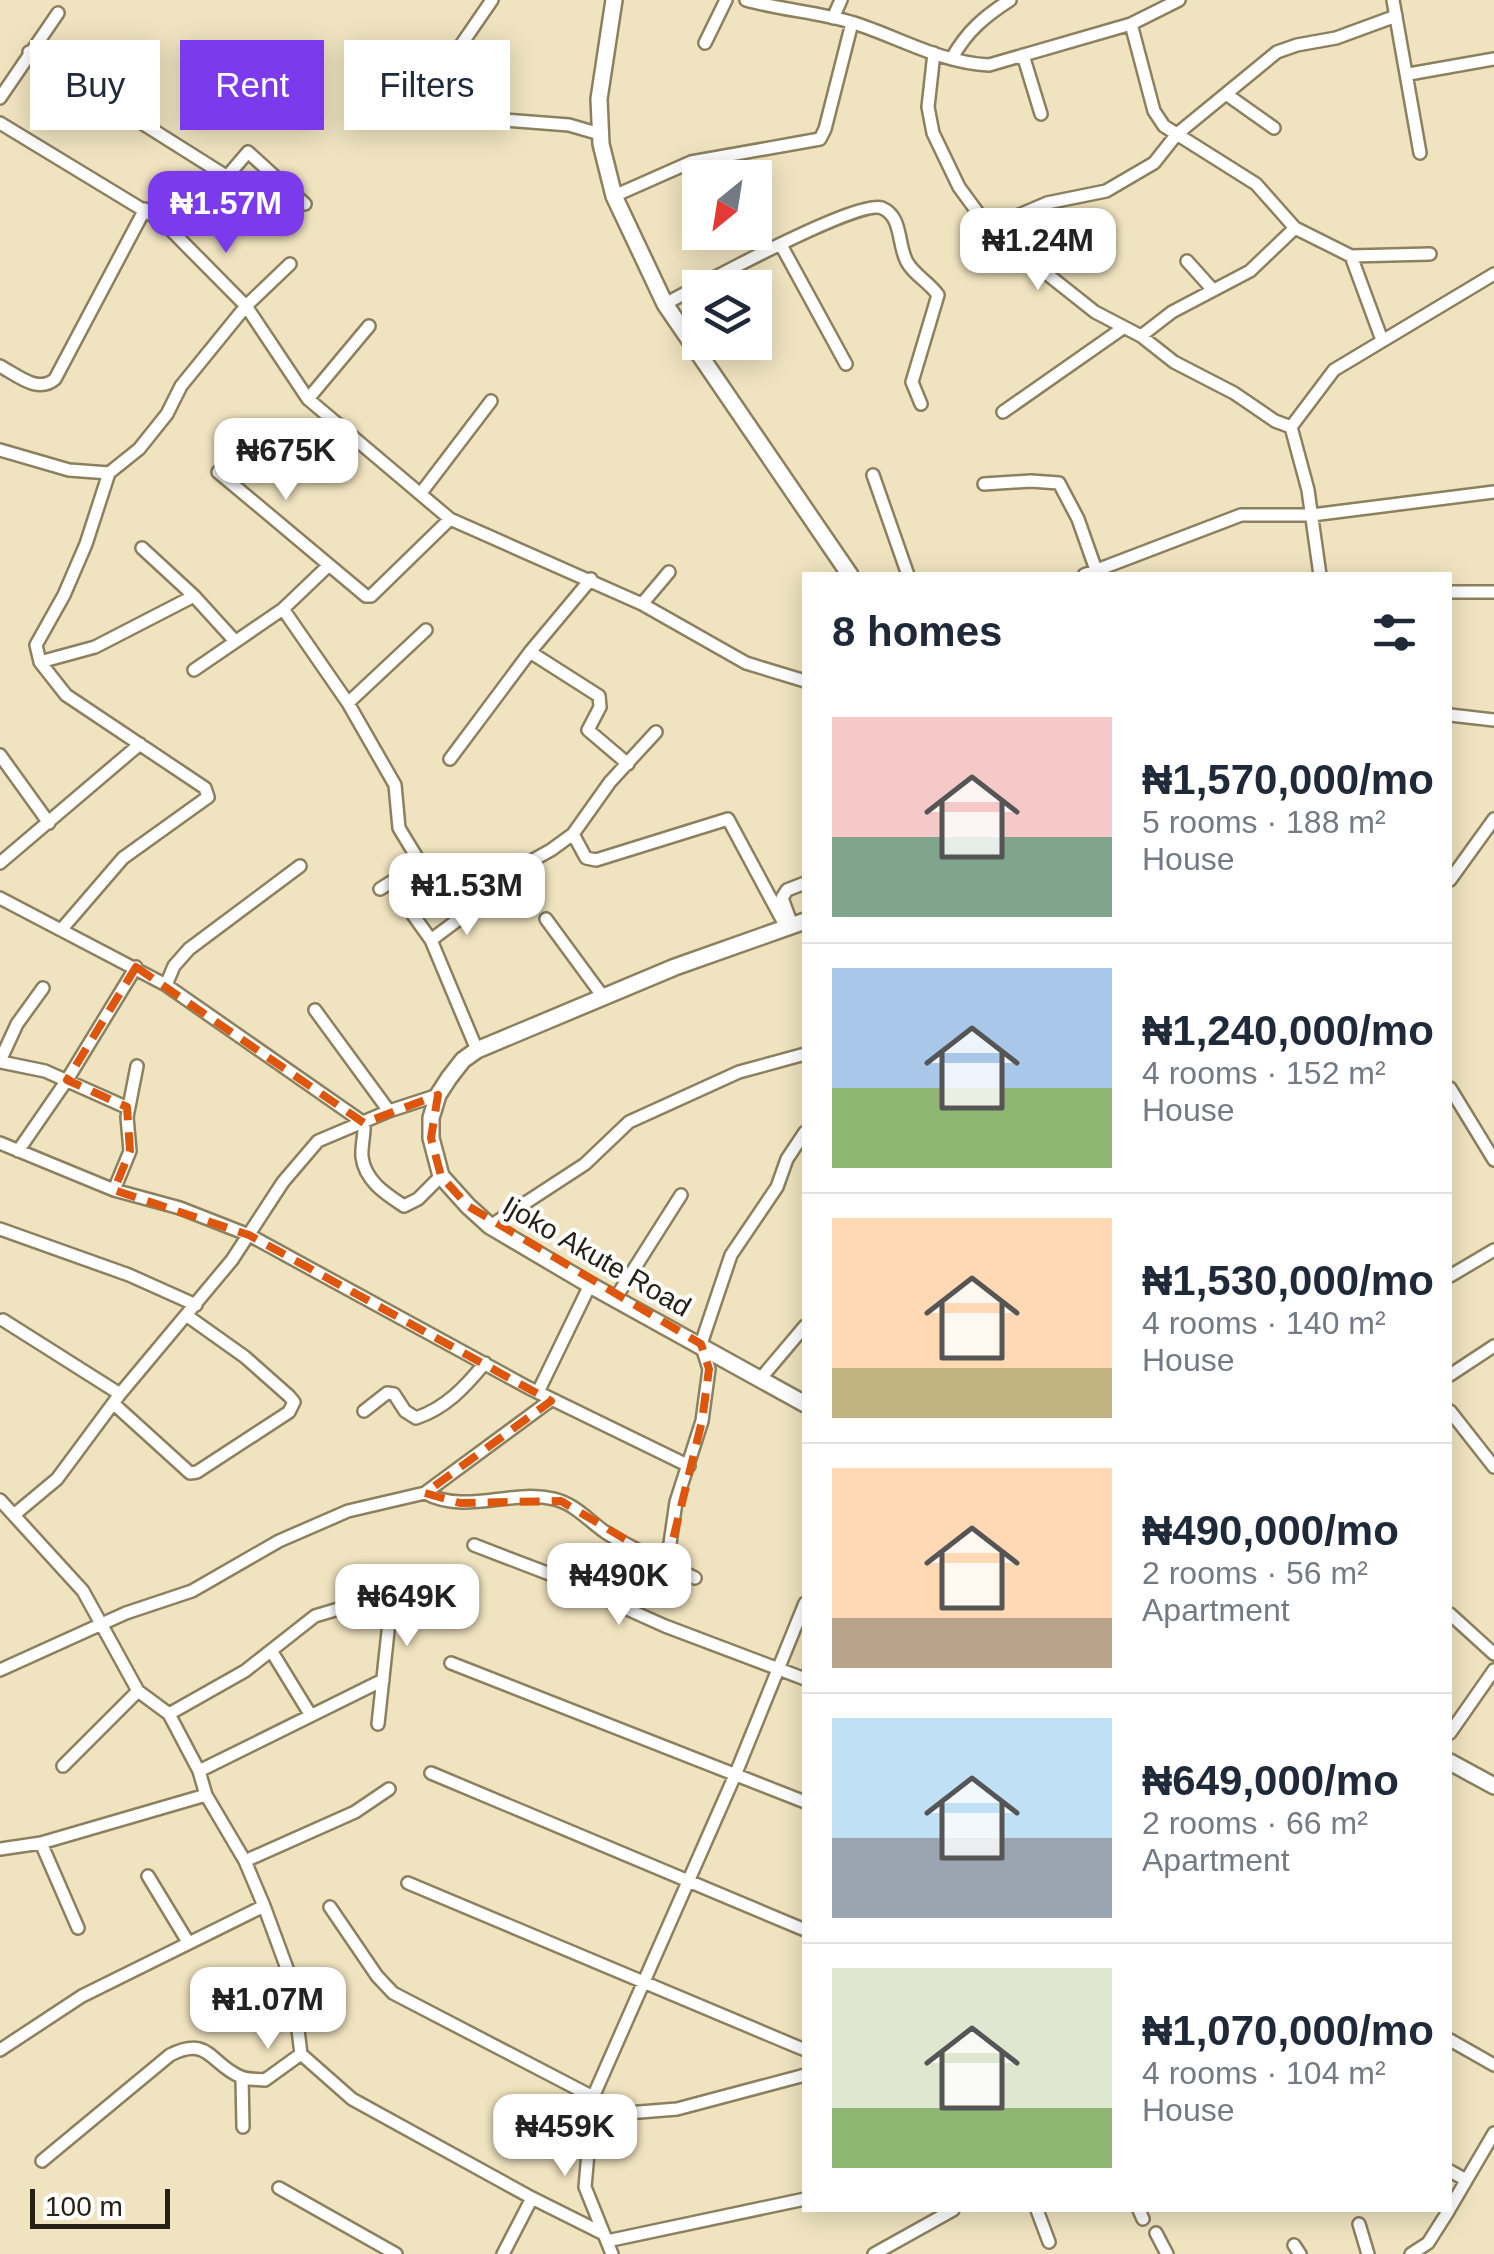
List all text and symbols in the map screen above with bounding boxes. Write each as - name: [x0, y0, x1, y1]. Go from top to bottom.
- chip: Buy: [30, 40, 160, 130]
- chip: Rent: [180, 40, 324, 130]
- chip: Filters: [344, 40, 510, 130]
- north arrow: [682, 160, 772, 250]
- map controls: [682, 160, 772, 360]
- pin: ₦1.57M: [145, 171, 307, 256]
- text: ₦1.57M: [170, 185, 282, 221]
- pin: ₦1.24M: [957, 208, 1119, 293]
- text: ₦1.24M: [982, 222, 1094, 258]
- button: layers: [682, 270, 772, 360]
- pin: ₦675K: [216, 418, 356, 503]
- text: ₦675K: [236, 432, 336, 468]
- icon: filters: [1367, 605, 1422, 660]
- text: 8 homes: [832, 608, 1002, 655]
- text: ₦1,570,000/mo: [1142, 756, 1434, 803]
- icon: home: [912, 757, 1032, 877]
- text: 5 rooms · 188 m²: [1142, 804, 1386, 840]
- text: House: [1142, 841, 1235, 877]
- pin: ₦1.53M: [386, 853, 548, 938]
- text: ₦1.53M: [411, 867, 523, 903]
- text: ₦1,240,000/mo: [1142, 1007, 1434, 1054]
- icon: home: [912, 1008, 1032, 1128]
- text: 4 rooms · 152 m²: [1142, 1055, 1386, 1091]
- text: House: [1142, 1092, 1235, 1128]
- street label: Ijoko Akute Road: [497, 1190, 696, 1323]
- text: ₦1,530,000/mo: [1142, 1257, 1434, 1304]
- icon: home: [912, 1258, 1032, 1378]
- text: 4 rooms · 140 m²: [1142, 1305, 1386, 1341]
- text: House: [1142, 1342, 1235, 1378]
- text: ₦490,000/mo: [1142, 1507, 1399, 1554]
- icon: home: [912, 1508, 1032, 1628]
- pin: ₦490K: [549, 1543, 689, 1628]
- text: 2 rooms · 56 m²: [1142, 1555, 1368, 1591]
- text: ₦490K: [569, 1557, 669, 1593]
- pin: ₦649K: [337, 1564, 477, 1649]
- text: ₦649K: [357, 1578, 457, 1614]
- text: Apartment: [1142, 1592, 1290, 1628]
- text: ₦649,000/mo: [1142, 1757, 1399, 1804]
- icon: home: [912, 1758, 1032, 1878]
- text: 2 rooms · 66 m²: [1142, 1805, 1368, 1841]
- text: Apartment: [1142, 1842, 1290, 1878]
- pin: ₦1.07M: [187, 1967, 349, 2052]
- text: ₦1.07M: [212, 1981, 324, 2017]
- text: ₦1,070,000/mo: [1142, 2007, 1434, 2054]
- icon: home: [912, 2008, 1032, 2128]
- text: 4 rooms · 104 m²: [1142, 2055, 1386, 2091]
- text: House: [1142, 2092, 1235, 2128]
- pin: ₦459K: [495, 2094, 635, 2179]
- text: ₦459K: [515, 2108, 615, 2144]
- scale bar: [30, 2184, 170, 2228]
- text: 100 m: [45, 2191, 123, 2222]

